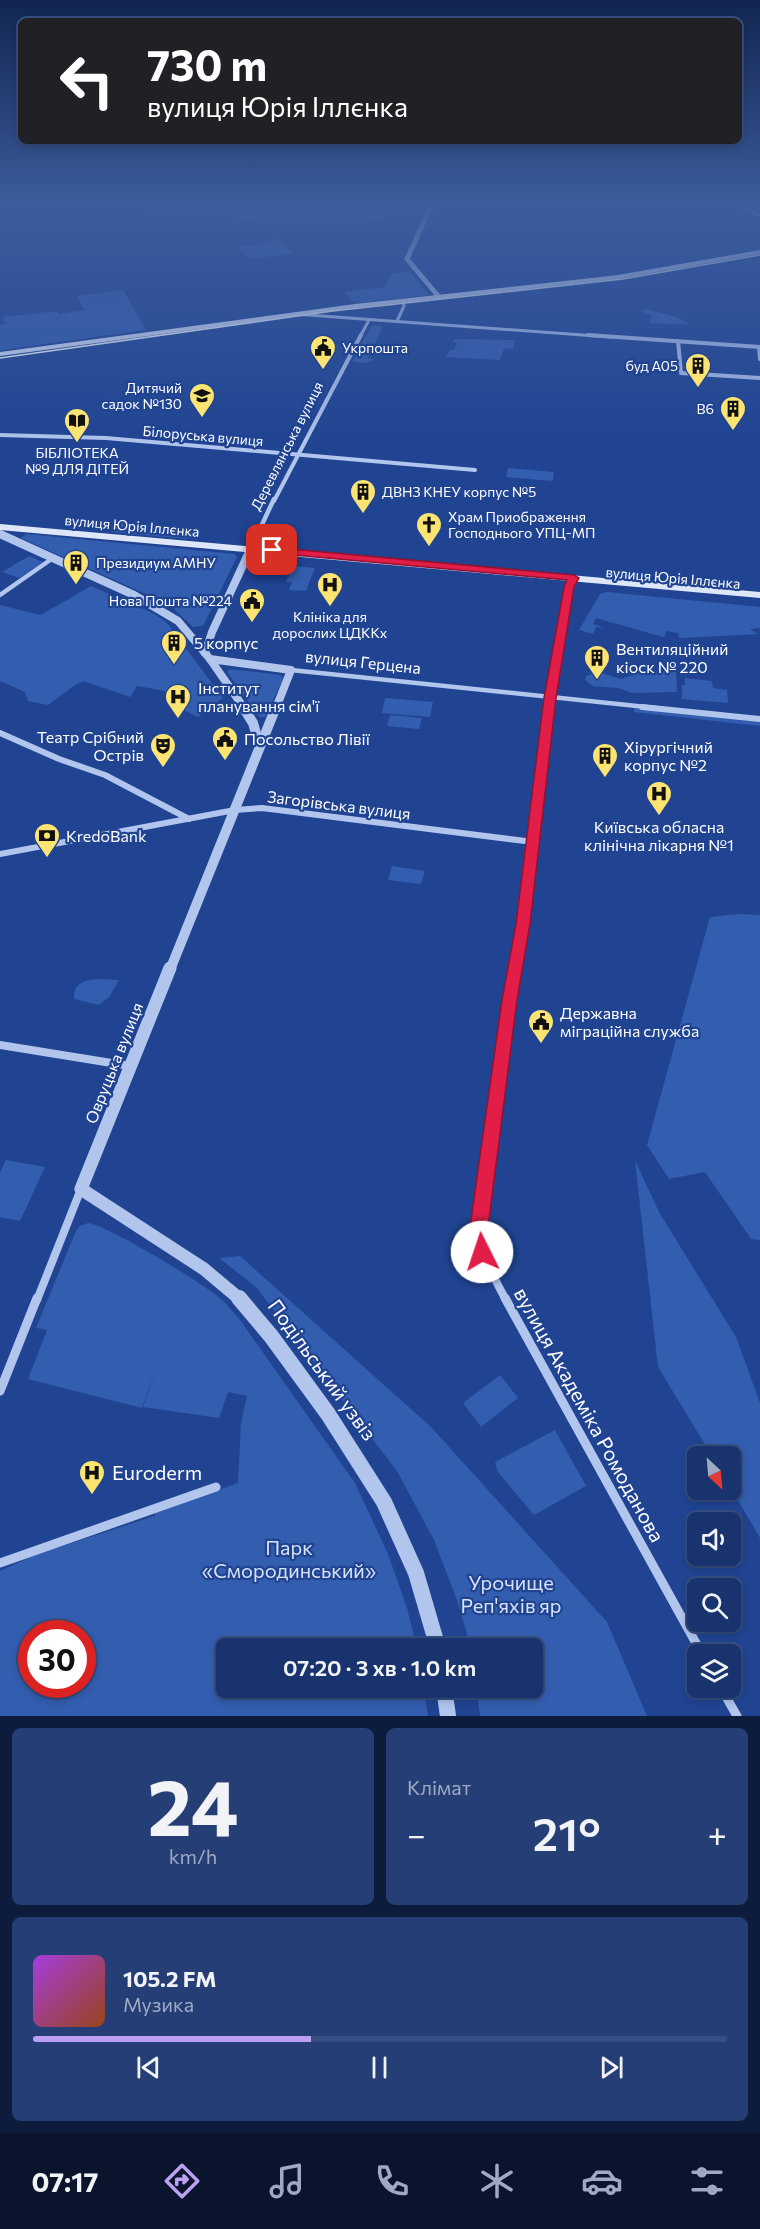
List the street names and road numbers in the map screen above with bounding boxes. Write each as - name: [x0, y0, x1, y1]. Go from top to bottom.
- street label: Деревлянська вулиця: [247, 379, 326, 513]
- street label: Білоруська вулиця: [142, 422, 264, 449]
- street label: вулиця Юрія Іллєнка: [64, 511, 200, 540]
- street label: вулиця Юрія Іллєнка: [605, 563, 741, 592]
- street label: вулиця Герцена: [304, 646, 422, 677]
- street label: Загорівська вулиця: [266, 786, 412, 823]
- street label: Овруцька вулиця: [81, 1000, 146, 1126]
- street label: вулиця Академіка Ромоданова: [510, 1283, 670, 1546]
- street label: Подільський узвіз: [264, 1294, 382, 1445]

